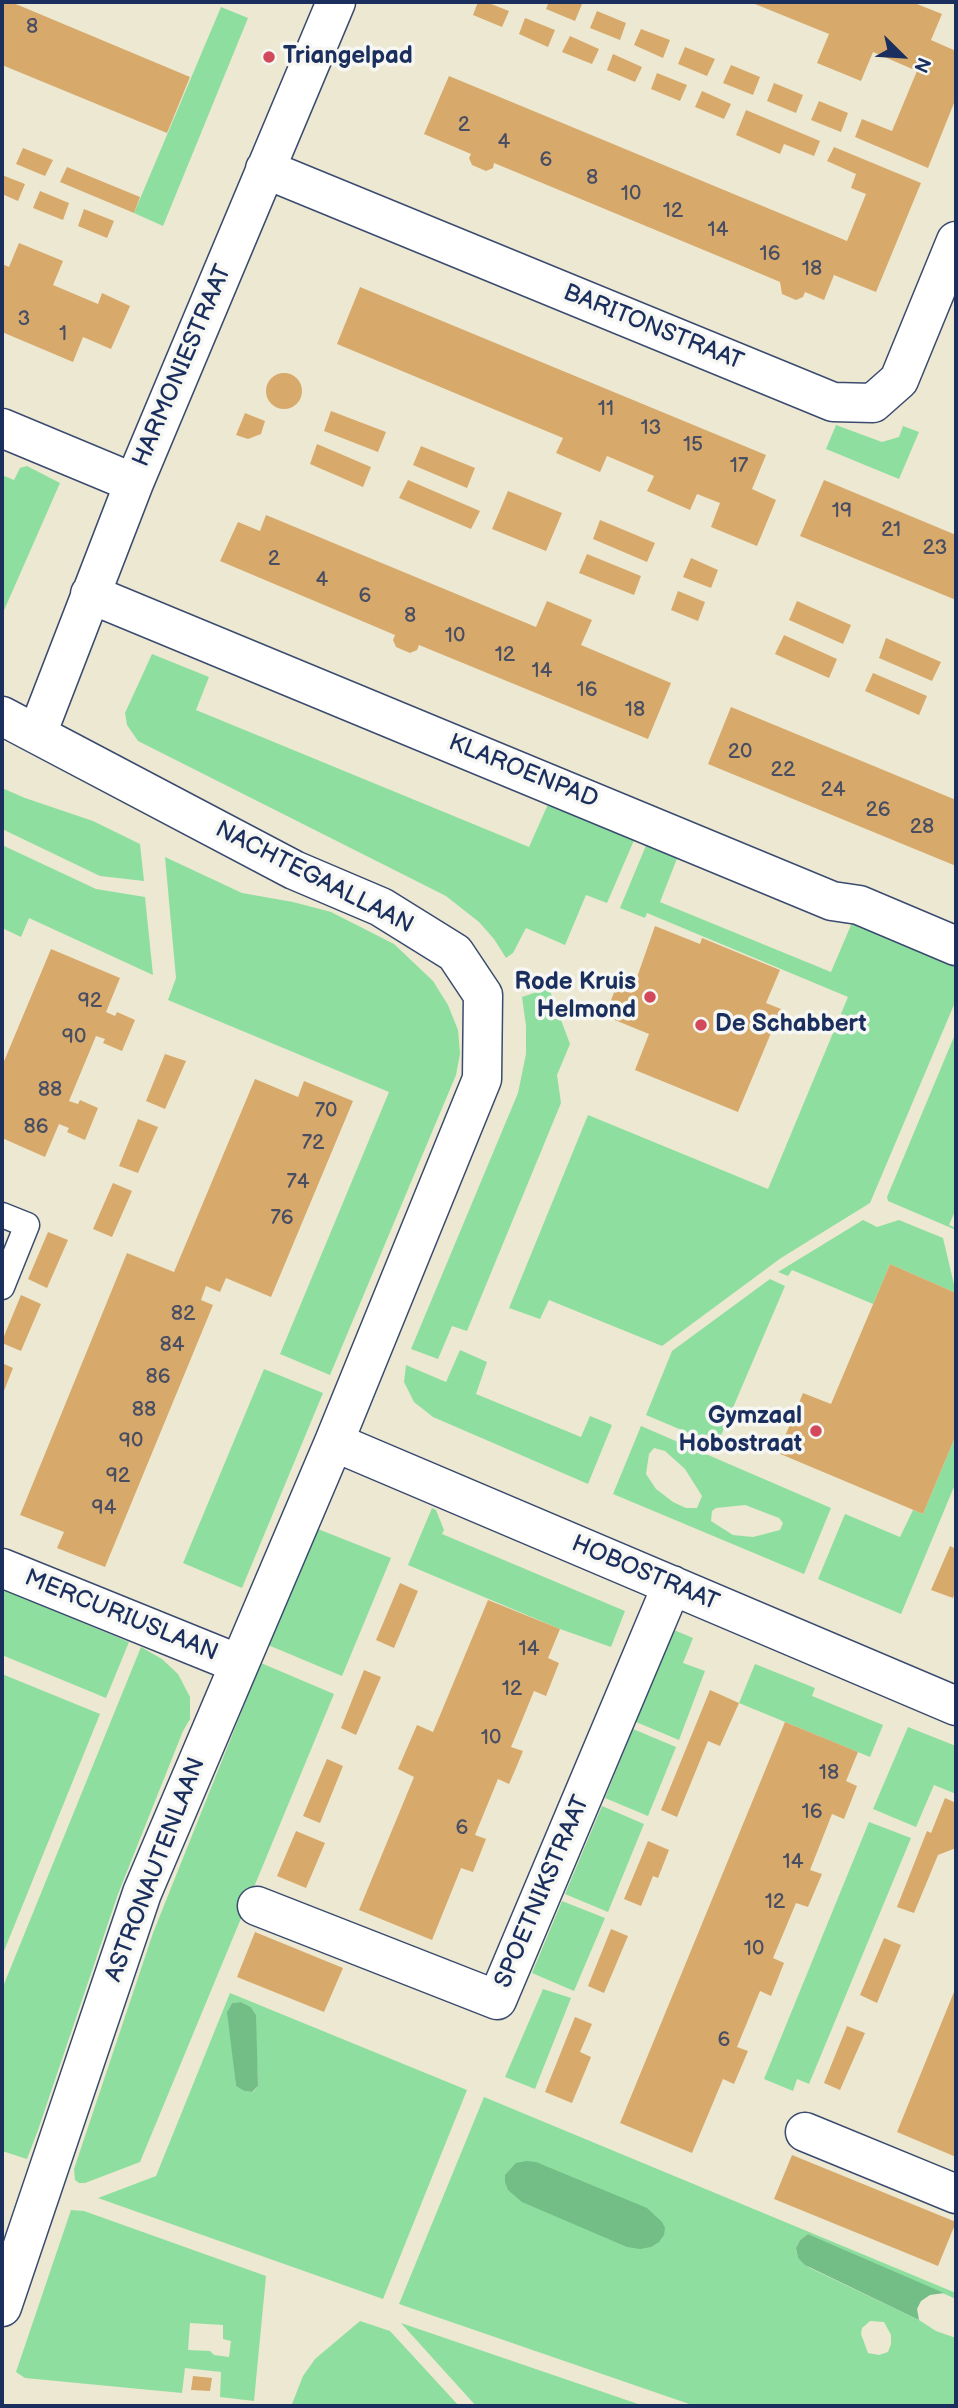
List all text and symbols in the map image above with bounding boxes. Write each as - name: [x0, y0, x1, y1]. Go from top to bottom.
- house number: 8: [26, 15, 38, 41]
- north arrow: [867, 21, 937, 91]
- place label: Triangelpad: [283, 43, 413, 71]
- marker: Triangelpad: [261, 49, 277, 65]
- text: N: [908, 54, 935, 76]
- house number: 2: [458, 113, 470, 139]
- house number: 4: [498, 130, 510, 156]
- house number: 6: [540, 148, 552, 174]
- house number: 8: [586, 166, 598, 192]
- house number: 10: [621, 182, 641, 208]
- house number: 12: [663, 199, 683, 225]
- house number: 14: [708, 218, 728, 244]
- house number: 16: [760, 242, 780, 268]
- house number: 18: [802, 257, 822, 283]
- street label: HARMONIESTRAAT: [127, 261, 239, 471]
- street label: BARITONSTRAAT: [559, 279, 747, 377]
- house number: 3: [18, 307, 30, 333]
- house number: 1: [59, 322, 67, 348]
- house number: 11: [598, 397, 614, 423]
- house number: 13: [640, 416, 662, 442]
- house number: 15: [683, 433, 703, 459]
- house number: 17: [730, 454, 748, 480]
- house number: 19: [832, 499, 852, 525]
- house number: 21: [881, 518, 901, 544]
- house number: 23: [923, 536, 947, 562]
- house number: 2: [268, 547, 280, 573]
- house number: 4: [316, 568, 328, 594]
- house number: 6: [359, 584, 371, 610]
- house number: 8: [404, 604, 416, 630]
- house number: 10: [445, 624, 465, 650]
- house number: 12: [495, 643, 515, 669]
- house number: 14: [532, 659, 552, 685]
- house number: 16: [577, 678, 597, 704]
- house number: 18: [625, 698, 645, 724]
- street label: KLAROENPAD: [444, 729, 602, 815]
- house number: 20: [728, 740, 752, 766]
- house number: 22: [771, 758, 795, 784]
- house number: 24: [821, 778, 845, 804]
- house number: 26: [865, 798, 891, 824]
- house number: 28: [910, 815, 934, 841]
- street label: NACHTEGAALLAAN: [210, 816, 418, 940]
- place label: Rode Kruis Helmond: [515, 969, 636, 1025]
- house number: 92: [78, 989, 102, 1015]
- marker: Rode Kruis Helmond: [642, 989, 658, 1005]
- place label: De Schabbert: [715, 1011, 867, 1039]
- marker: De Schabbert: [693, 1017, 709, 1033]
- house number: 90: [62, 1025, 86, 1051]
- house number: 88: [38, 1078, 62, 1104]
- house number: 70: [315, 1099, 337, 1125]
- house number: 86: [23, 1115, 49, 1141]
- house number: 72: [302, 1131, 324, 1157]
- house number: 74: [286, 1170, 310, 1196]
- house number: 76: [270, 1206, 294, 1232]
- house number: 82: [171, 1302, 195, 1328]
- house number: 84: [159, 1333, 185, 1359]
- house number: 86: [145, 1365, 171, 1391]
- house number: 88: [132, 1398, 156, 1424]
- place label: Gymzaal Hobostraat: [678, 1403, 802, 1459]
- marker: Gymzaal Hobostraat: [808, 1423, 824, 1439]
- house number: 90: [119, 1429, 143, 1455]
- house number: 92: [106, 1464, 130, 1490]
- house number: 94: [92, 1496, 116, 1522]
- street label: HOBOSTRAAT: [567, 1530, 723, 1618]
- street label: MERCURIUSLAAN: [20, 1564, 222, 1668]
- house number: 14: [519, 1637, 539, 1663]
- house number: 12: [502, 1677, 522, 1703]
- house number: 10: [481, 1726, 501, 1752]
- street label: ASTRONAUTENLAAN: [100, 1754, 212, 1986]
- house number: 18: [819, 1761, 839, 1787]
- street label: SPOETNIKSTRAAT: [490, 1792, 596, 1992]
- house number: 16: [802, 1800, 822, 1826]
- house number: 6: [456, 1816, 468, 1842]
- house number: 14: [783, 1850, 803, 1876]
- house number: 12: [765, 1890, 785, 1916]
- house number: 10: [744, 1937, 764, 1963]
- house number: 6: [718, 2028, 730, 2054]

